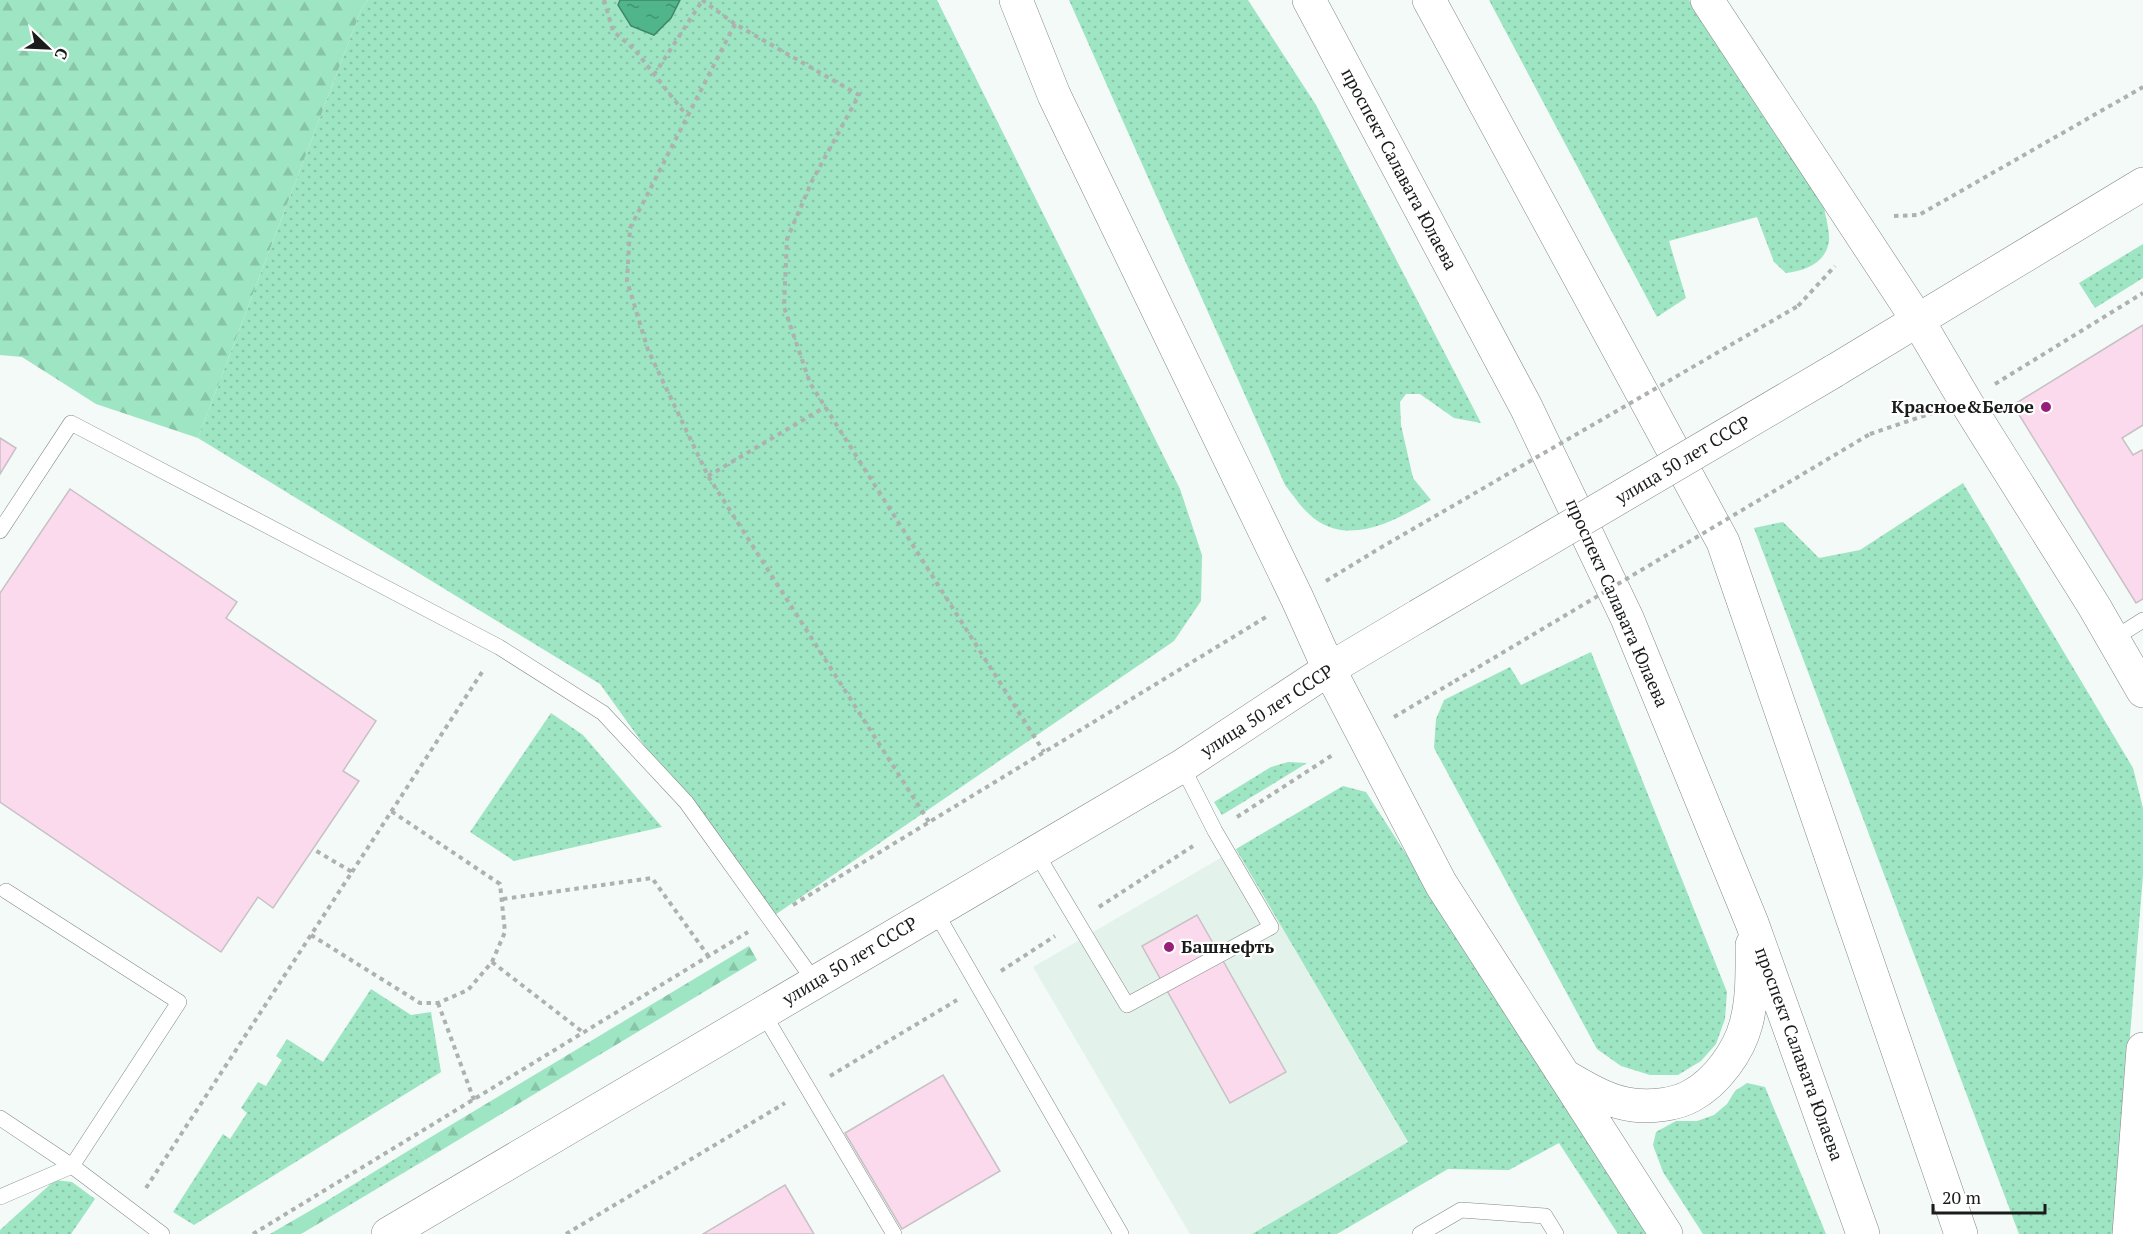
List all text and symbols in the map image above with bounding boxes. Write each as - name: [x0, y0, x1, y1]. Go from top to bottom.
- north arrow: [18, 18, 78, 78]
- text: С: [50, 45, 74, 63]
- street label: проспект Салавата Юлаева: [1336, 63, 1463, 274]
- place label: Красное&Белое: [1891, 394, 2034, 418]
- marker: Красное&Белое: [2039, 400, 2053, 414]
- street label: улица 50 лет СССР: [1610, 409, 1755, 509]
- street label: проспект Салавата Юлаева: [1561, 495, 1675, 711]
- street label: улица 50 лет СССР: [1195, 658, 1338, 763]
- street label: улица 50 лет СССР: [777, 910, 922, 1010]
- place label: Башнефть: [1181, 934, 1274, 958]
- marker: Башнефть: [1162, 940, 1176, 954]
- street label: проспект Салавата Юлаева: [1750, 943, 1850, 1164]
- scale bar: [1933, 1177, 2046, 1215]
- text: 20 m: [1942, 1185, 1982, 1209]

